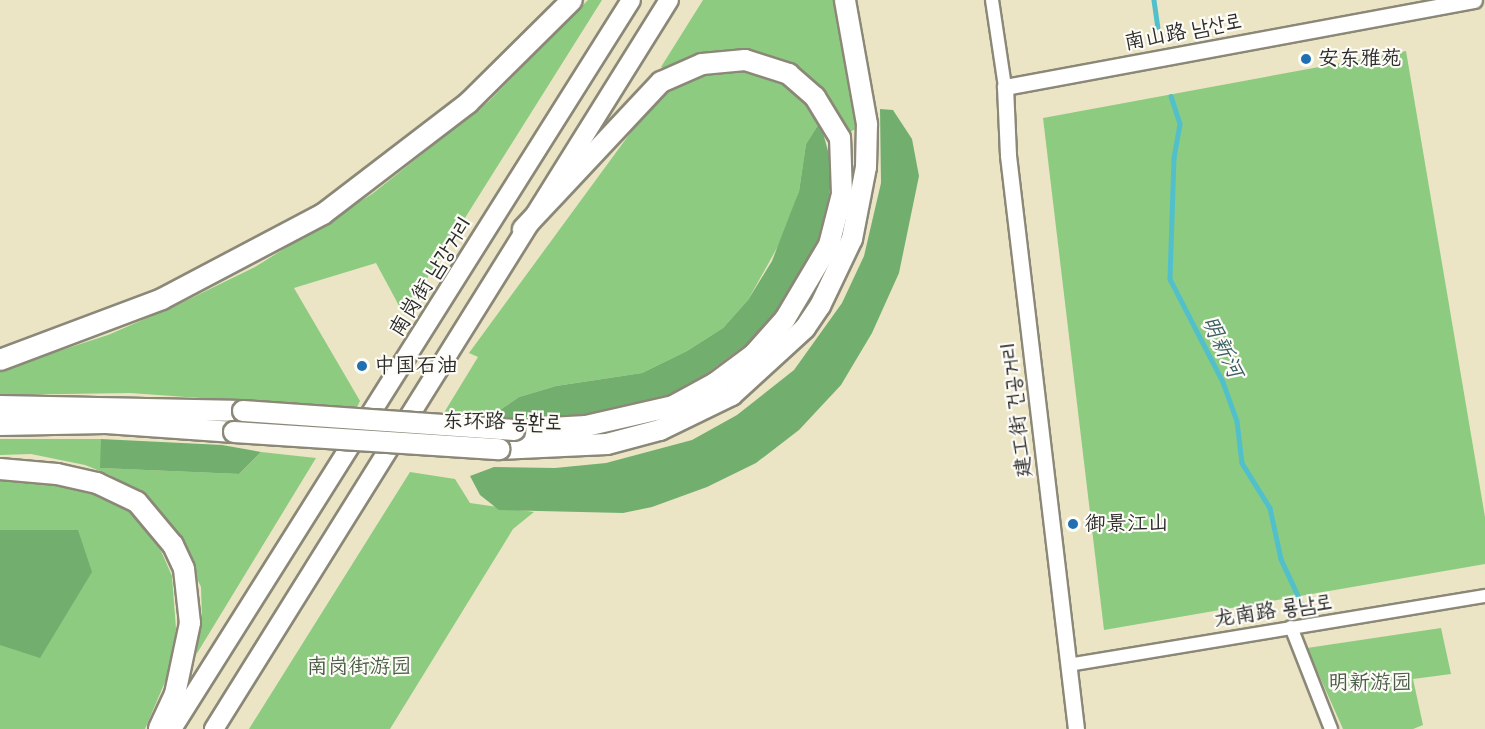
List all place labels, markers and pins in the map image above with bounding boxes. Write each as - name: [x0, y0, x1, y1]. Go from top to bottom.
- place label: 安东雅苑: [1318, 46, 1402, 72]
- marker: 安东雅苑: [1299, 52, 1313, 66]
- place label: 中国石油: [374, 353, 458, 379]
- marker: 中国石油: [355, 359, 369, 373]
- place label: 御景江山: [1085, 511, 1169, 537]
- marker: 御景江山: [1066, 517, 1080, 531]

